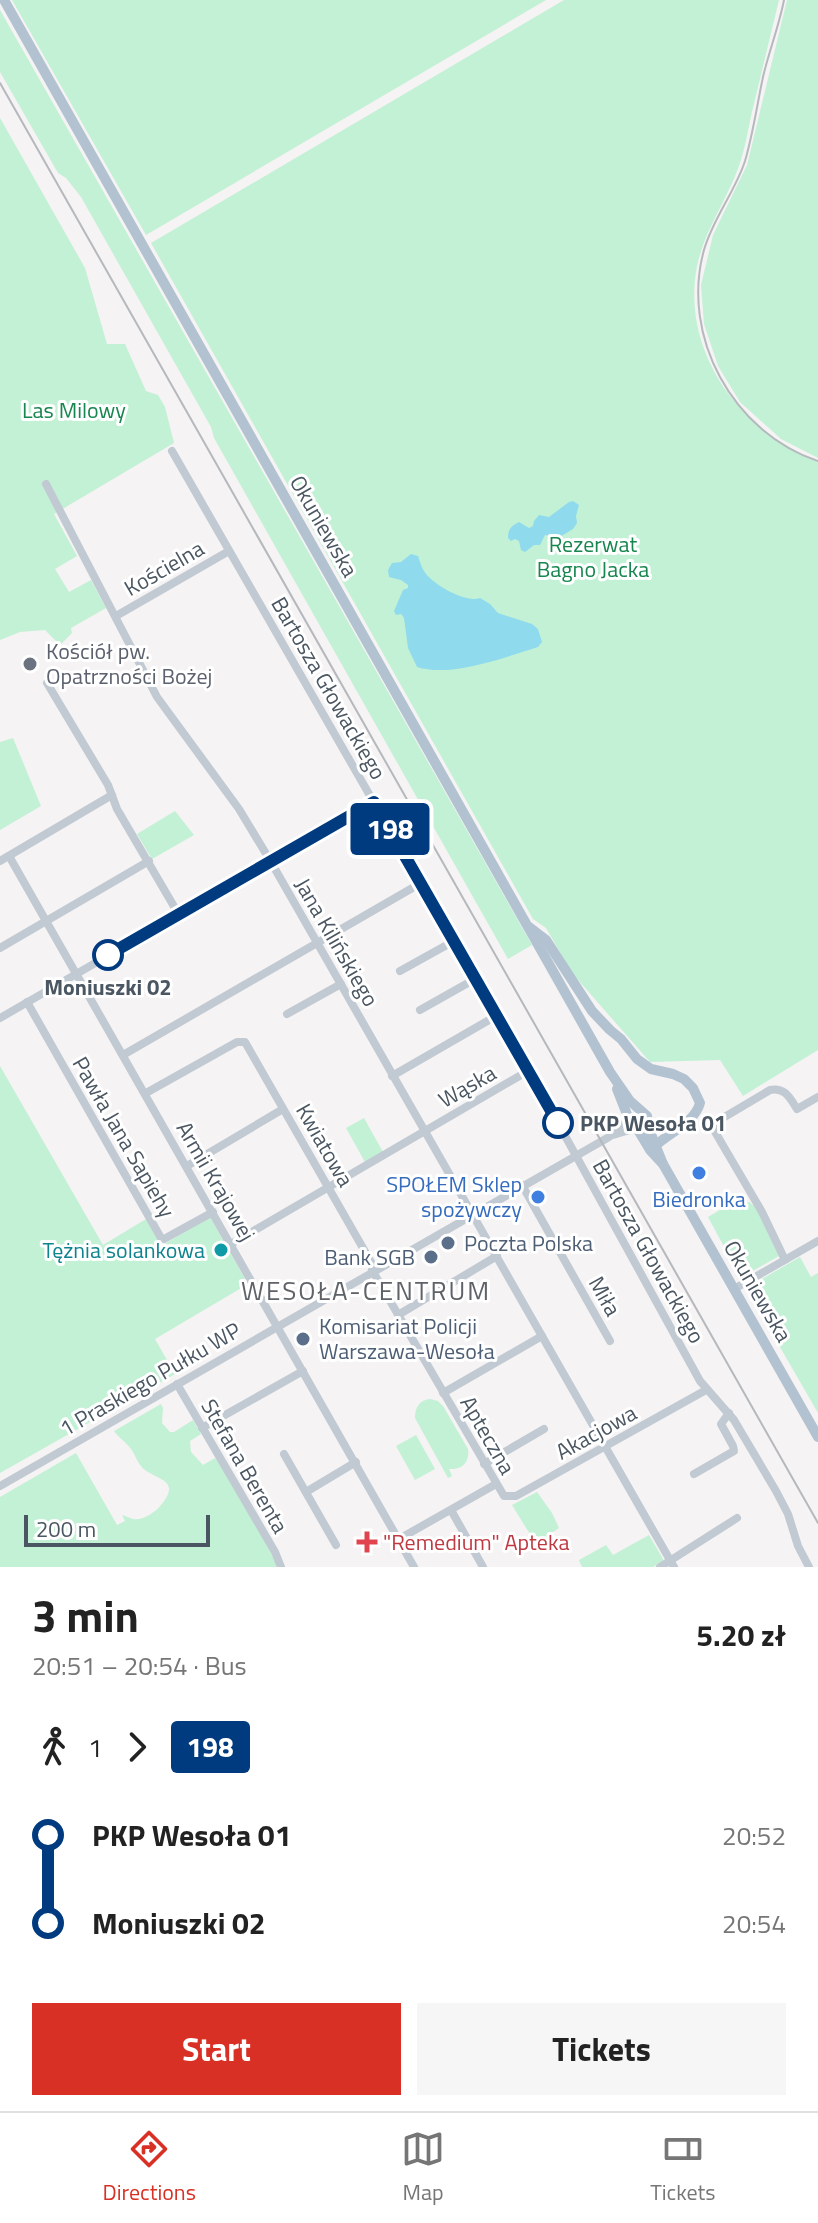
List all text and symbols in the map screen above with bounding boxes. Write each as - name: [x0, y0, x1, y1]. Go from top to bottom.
- park label: Las Milowy: [22, 393, 126, 427]
- street label: Okuniewska: [281, 469, 367, 583]
- park label: Rezerwat Bagno Jacka: [537, 527, 649, 586]
- street label: Kościelna: [118, 531, 210, 605]
- street label: Bartosza Głowackiego: [263, 590, 395, 786]
- place label: Kościół pw. Opatrzności Bożej: [46, 634, 212, 693]
- marker: Kościół pw. Opatrzności Bożej: [21, 655, 39, 673]
- line badge: 198: [344, 803, 436, 855]
- text: 198: [366, 807, 414, 850]
- street label: Jana Kilińskiego: [286, 871, 388, 1013]
- marker: Moniuszki 02: [93, 940, 123, 970]
- place label: Moniuszki 02: [44, 970, 172, 1004]
- street label: Pawła Jana Sapiehy: [64, 1050, 184, 1224]
- street label: Wąska: [432, 1056, 502, 1116]
- street label: Kwiatowa: [287, 1097, 363, 1193]
- place label: PKP Wesoła 01: [580, 1106, 726, 1140]
- marker: PKP Wesoła 01: [543, 1108, 573, 1138]
- street label: Armii Krajowej: [168, 1115, 264, 1247]
- street label: Bartosza Głowackiego: [584, 1153, 714, 1349]
- marker: Biedronka: [690, 1164, 708, 1182]
- place label: SPOŁEM Sklep spożywczy: [386, 1167, 522, 1226]
- place label: Biedronka: [652, 1182, 746, 1216]
- marker: SPOŁEM Sklep spożywczy: [529, 1188, 547, 1206]
- place label: Poczta Polska: [464, 1226, 593, 1260]
- place label: Tężnia solankowa: [43, 1233, 205, 1267]
- marker: Poczta Polska: [439, 1234, 457, 1252]
- street label: Okuniewska: [715, 1234, 801, 1348]
- place label: Bank SGB: [324, 1240, 415, 1274]
- marker: Tężnia solankowa: [212, 1241, 230, 1259]
- marker: Bank SGB: [422, 1248, 440, 1266]
- street label: Miła: [580, 1270, 630, 1322]
- district label: WESOŁA-CENTRUM: [241, 1271, 491, 1310]
- place label: Komisariat Policji Warszawa-Wesoła: [319, 1309, 495, 1368]
- street label: 1 Praskiego Pułku WP: [53, 1313, 247, 1445]
- marker: Komisariat Policji Warszawa-Wesoła: [294, 1330, 312, 1348]
- street label: Apteczna: [452, 1389, 524, 1481]
- street label: Stefana Berenta: [193, 1392, 297, 1540]
- street label: Akacjowa: [549, 1396, 643, 1468]
- scale bar: [24, 1511, 210, 1547]
- text: 200 m: [36, 1512, 96, 1546]
- place label: "Remedium" Apteka: [383, 1525, 569, 1559]
- marker: "Remedium" Apteka: [358, 1533, 376, 1551]
- text: 3 min: [32, 1582, 139, 1649]
- text: 5.20 zł: [696, 1612, 786, 1658]
- text: 20:51 – 20:54 · Bus: [32, 1646, 247, 1685]
- icon: walk: [32, 1725, 76, 1769]
- icon: forward: [115, 1725, 159, 1769]
- text: 198: [187, 1725, 234, 1768]
- text: 1: [88, 1728, 103, 1767]
- text: PKP Wesoła 01: [92, 1812, 291, 1858]
- text: 20:52: [722, 1816, 786, 1855]
- text: Moniuszki 02: [92, 1900, 266, 1946]
- text: 20:54: [722, 1904, 786, 1943]
- button: Start: [32, 2003, 401, 2095]
- button: Tickets: [417, 2003, 786, 2095]
- tab: Directions: [103, 2127, 196, 2209]
- tab: Map: [401, 2127, 445, 2209]
- tab: Tickets: [650, 2127, 715, 2209]

